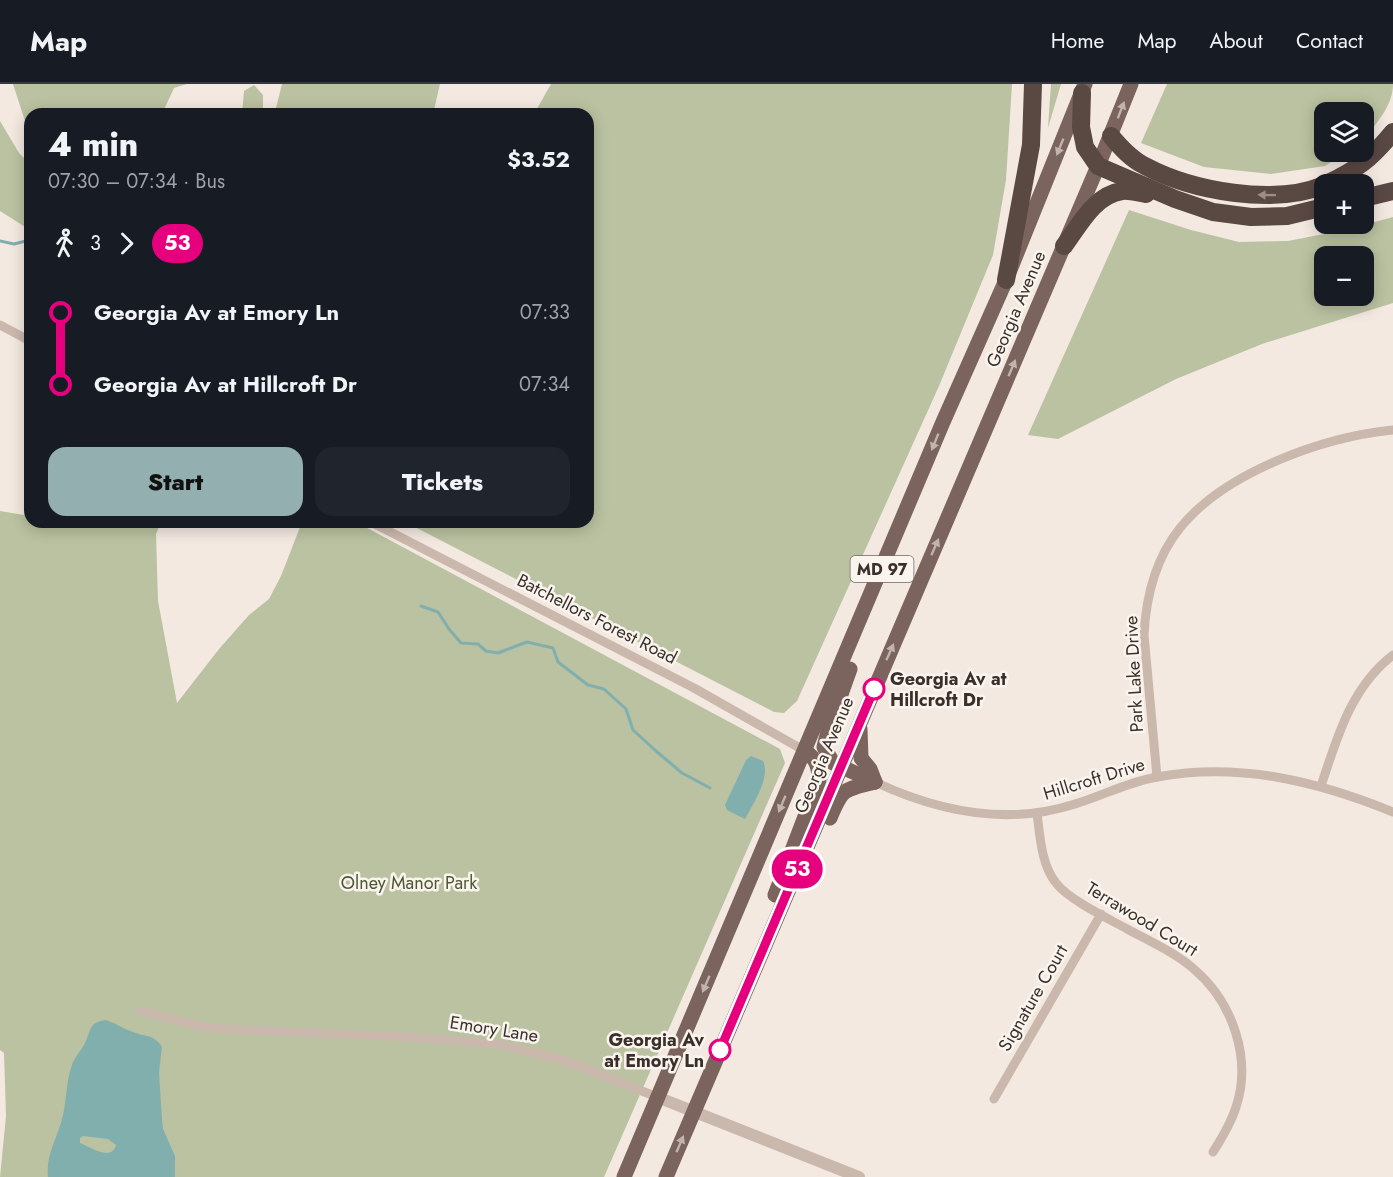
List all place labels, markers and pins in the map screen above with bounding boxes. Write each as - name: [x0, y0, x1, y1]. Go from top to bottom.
- place label: Georgia Av at Hillcroft Dr: [890, 666, 1007, 713]
- marker: Georgia Av at Hillcroft Dr: [863, 678, 885, 700]
- place label: Georgia Av at Emory Ln: [604, 1027, 704, 1074]
- marker: Georgia Av at Emory Ln: [709, 1039, 731, 1061]

